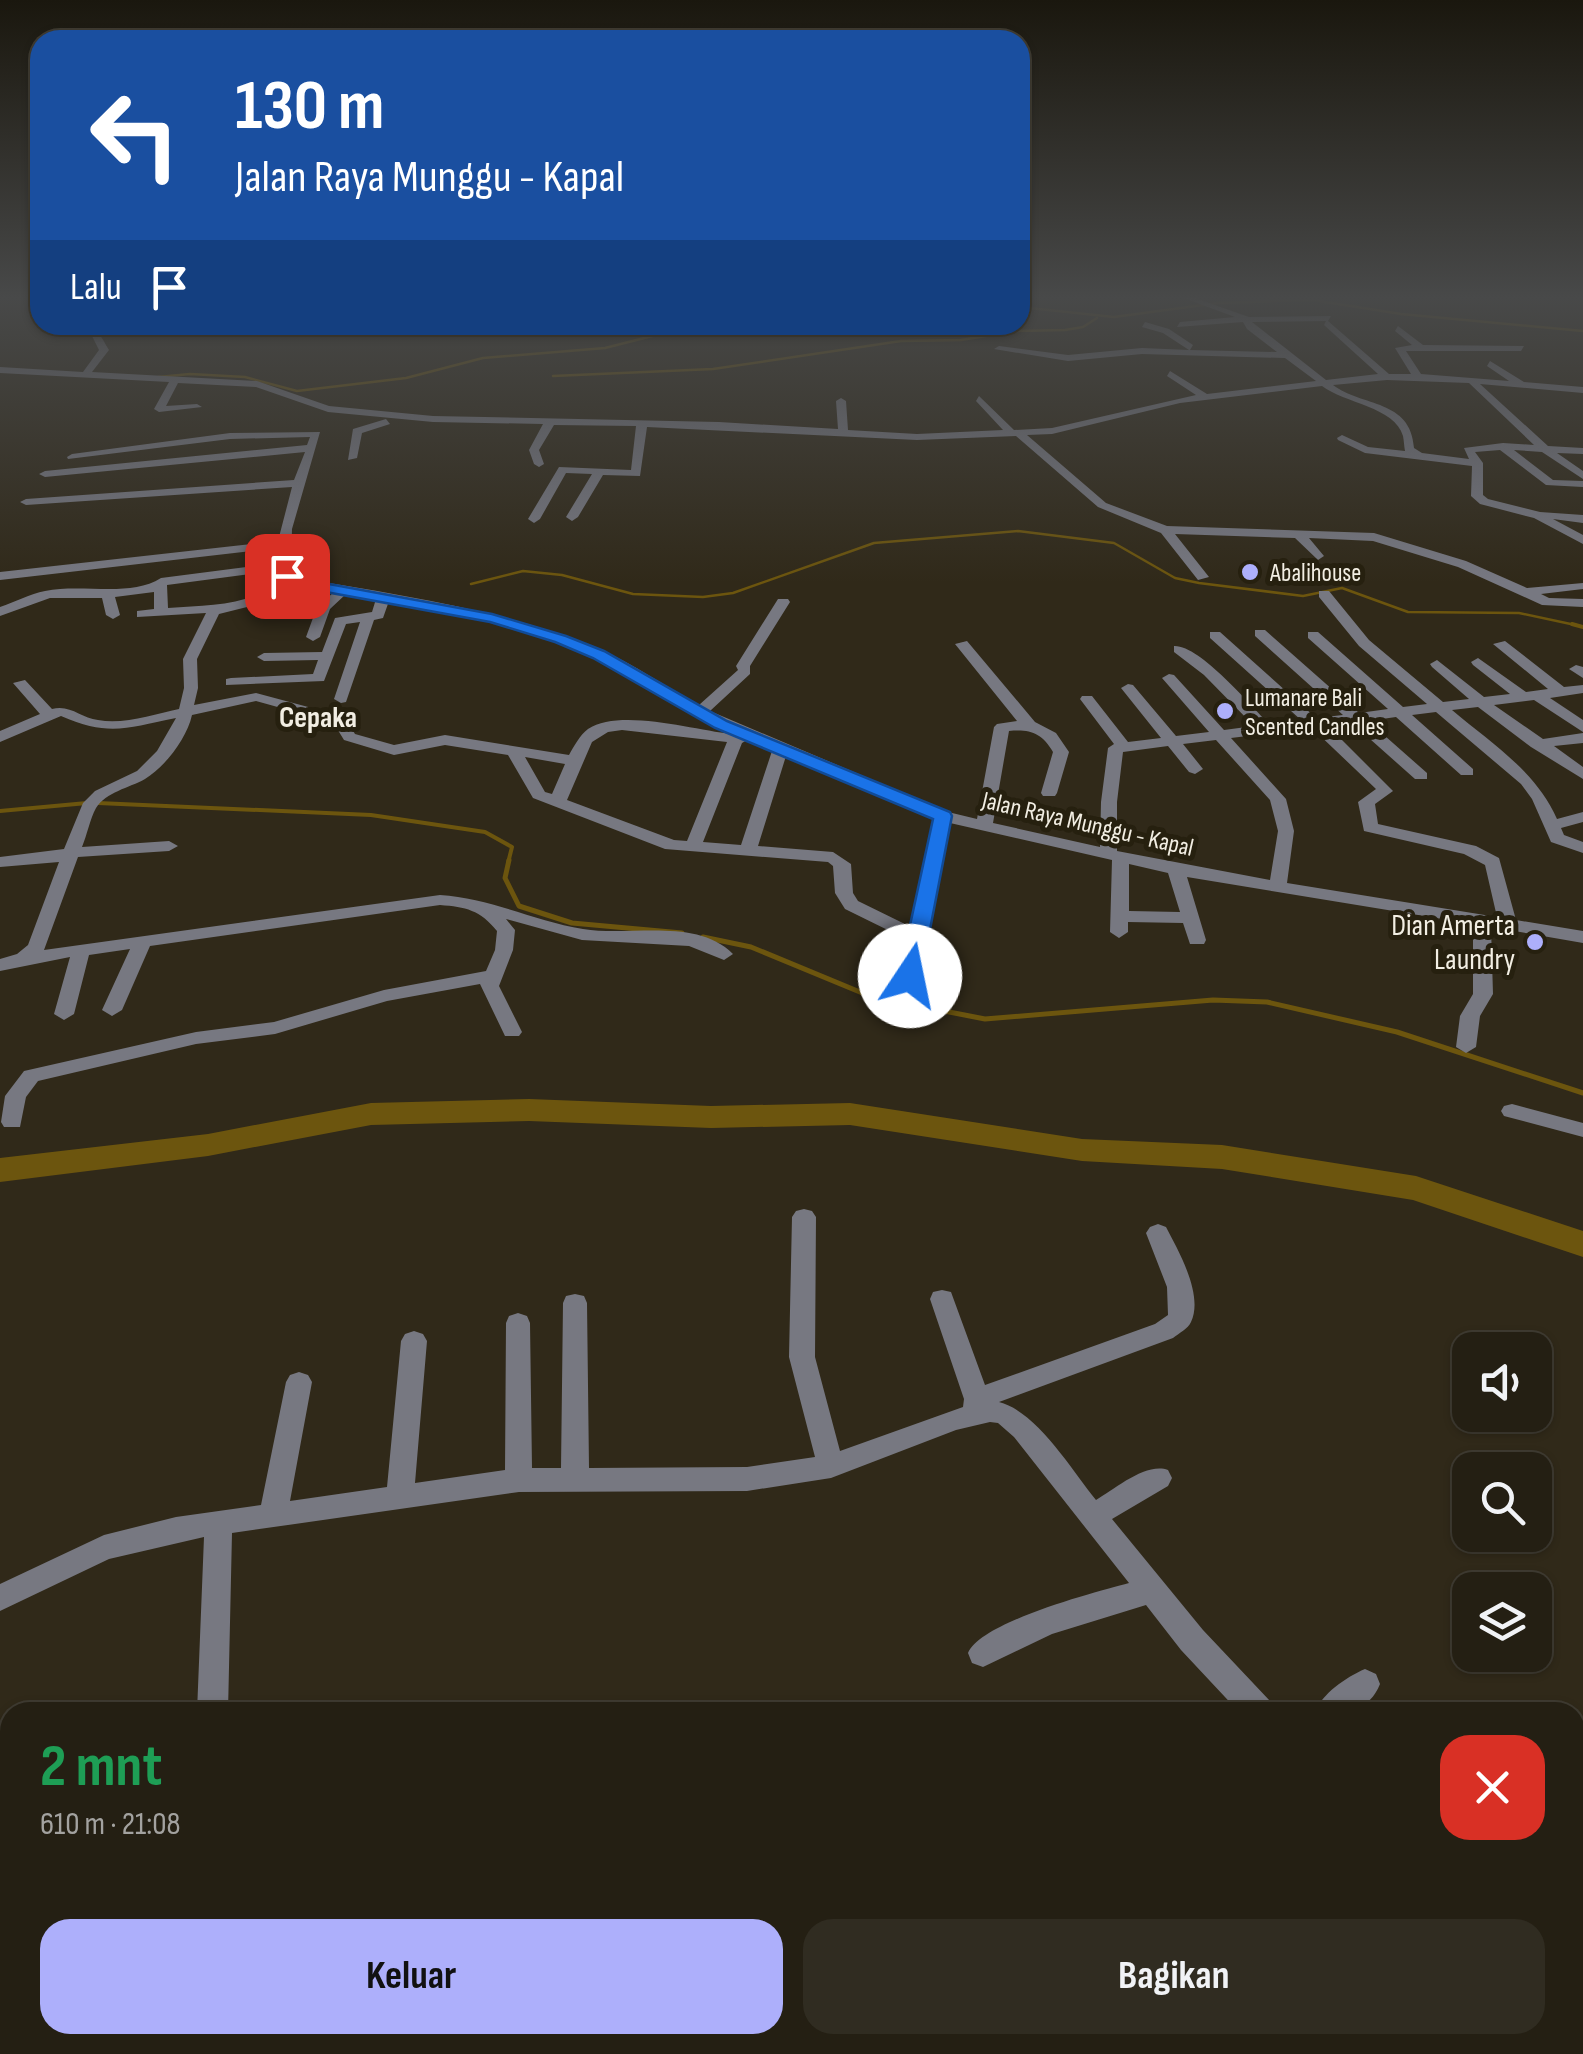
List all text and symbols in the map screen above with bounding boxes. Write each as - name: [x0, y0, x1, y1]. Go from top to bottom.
- text: 130 m: [235, 65, 384, 149]
- icon: left: [70, 70, 200, 200]
- text: Jalan Raya Munggu - Kapal: [235, 150, 624, 205]
- icon: arrive: [142, 260, 197, 315]
- text: Lalu: [70, 265, 122, 310]
- pin: [245, 534, 330, 619]
- icon: arrive: [260, 549, 315, 604]
- place label: Abalihouse: [1269, 558, 1361, 589]
- marker: Abalihouse: [1239, 561, 1261, 583]
- place label: Lumanare Bali Scented Candles: [1245, 683, 1385, 743]
- district label: Cepaka: [279, 700, 357, 736]
- marker: Lumanare Bali Scented Candles: [1214, 700, 1236, 722]
- street label: Jalan Raya Munggu - Kapal: [978, 785, 1196, 864]
- place label: Dian Amerta Laundry: [1391, 908, 1515, 978]
- position arrow: [858, 924, 962, 1028]
- marker: Dian Amerta Laundry: [1524, 931, 1546, 953]
- map controls: [1452, 1332, 1552, 1672]
- button: sound: [1452, 1332, 1552, 1432]
- button: search: [1452, 1452, 1552, 1552]
- button: layers: [1452, 1572, 1552, 1672]
- text: 2 mnt: [40, 1731, 162, 1803]
- button: close: [1440, 1735, 1545, 1840]
- text: 610 m · 21:08: [40, 1805, 180, 1844]
- button: Keluar: [40, 1919, 783, 2034]
- button: Bagikan: [803, 1919, 1545, 2034]

